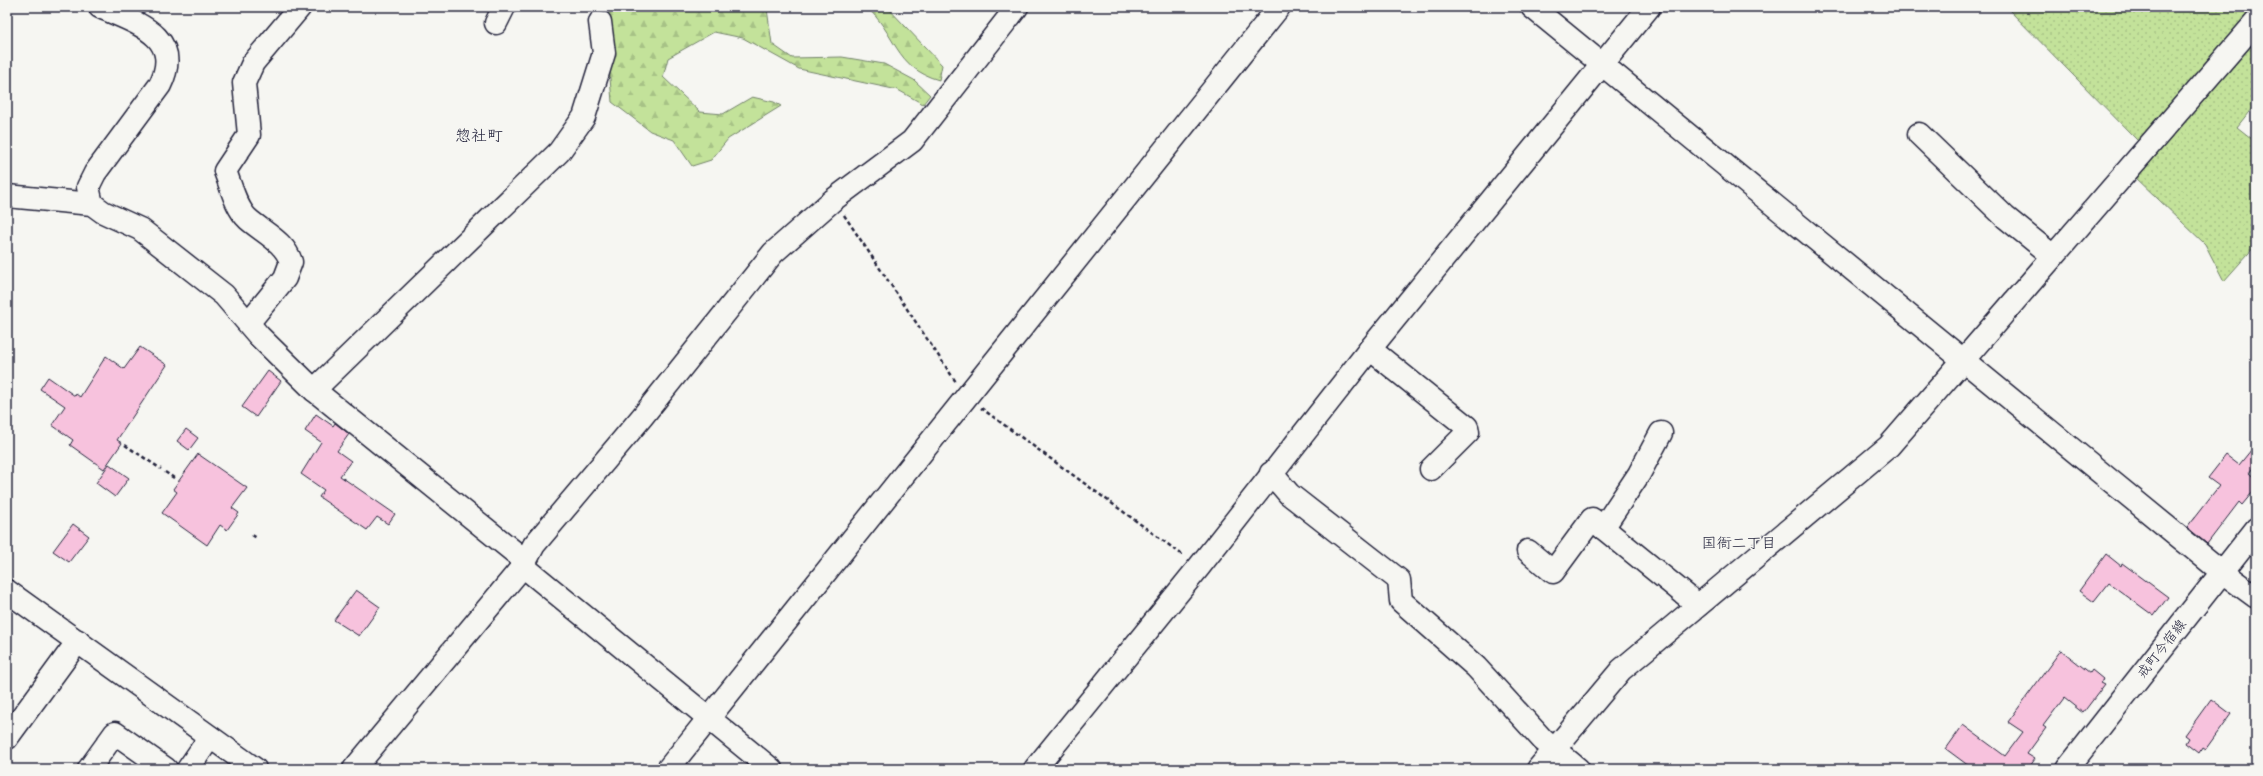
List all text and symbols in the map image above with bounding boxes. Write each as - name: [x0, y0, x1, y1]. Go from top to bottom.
- district label: 惣社町: [455, 125, 503, 147]
- district label: 国衙二丁目: [1701, 533, 1777, 554]
- street label: 戒町今宿線: [2133, 615, 2191, 683]

